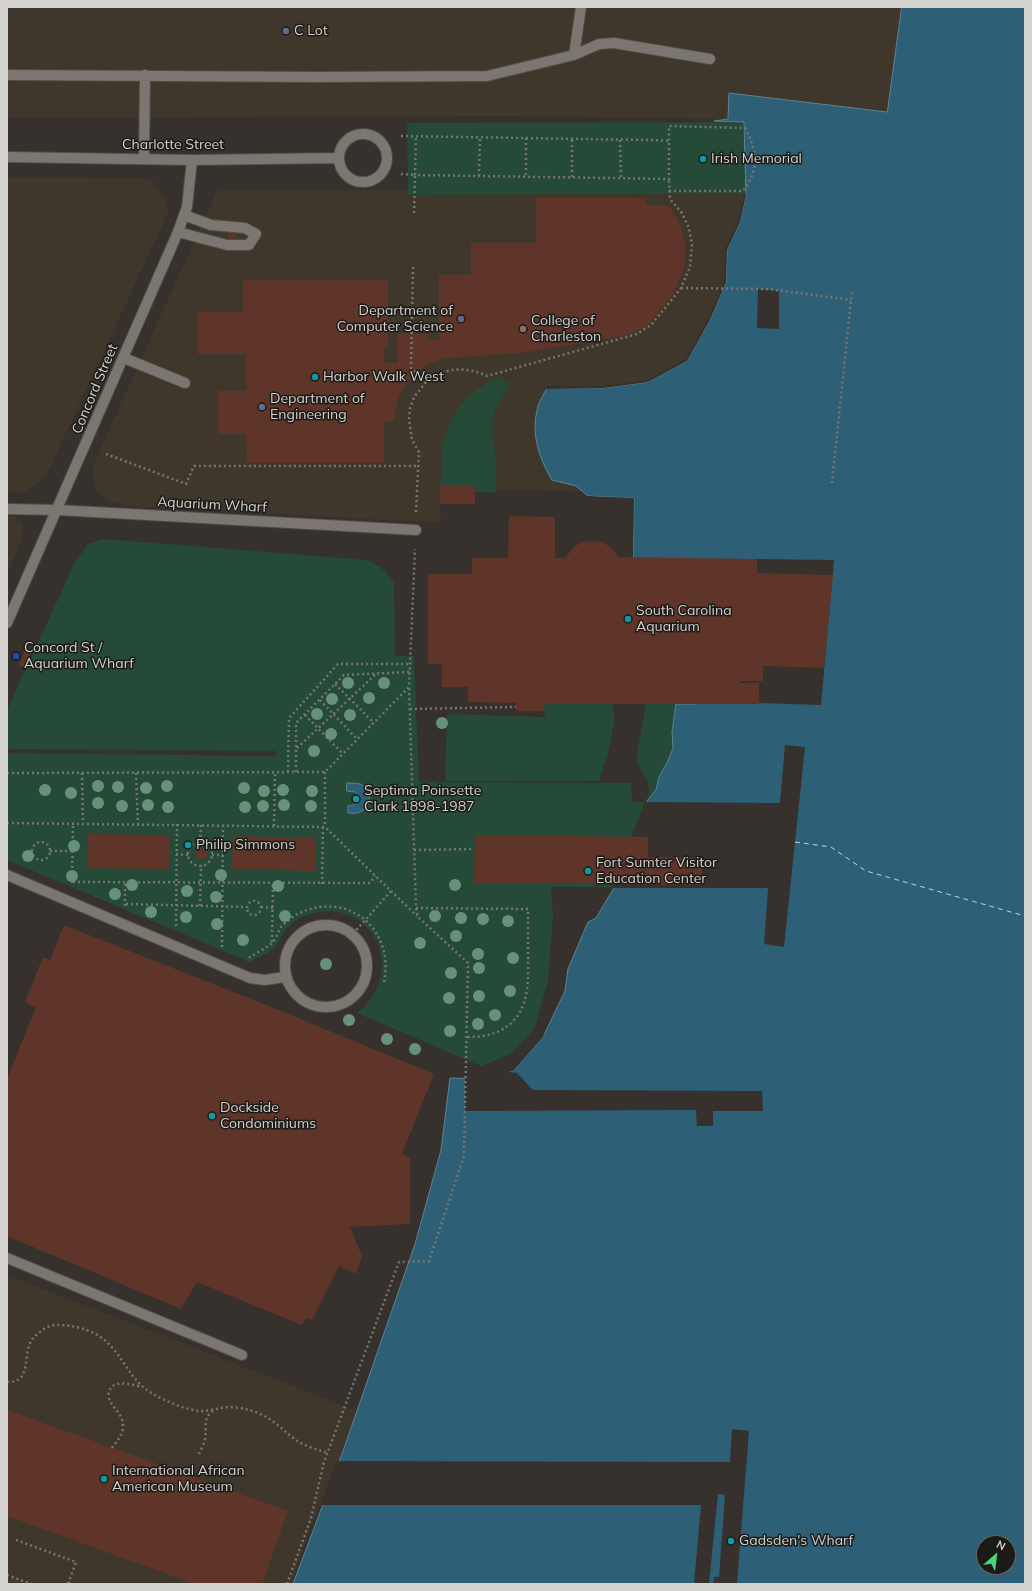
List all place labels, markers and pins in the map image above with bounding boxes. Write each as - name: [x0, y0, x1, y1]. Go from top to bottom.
- place label: C Lot: [294, 23, 328, 39]
- marker: C Lot: [281, 26, 291, 36]
- place label: Irish Memorial: [711, 151, 802, 167]
- marker: Irish Memorial: [698, 154, 708, 164]
- place label: Department of Computer Science: [337, 303, 453, 336]
- place label: College of Charleston: [531, 313, 601, 346]
- marker: Department of Computer Science: [456, 314, 466, 324]
- marker: College of Charleston: [518, 324, 528, 334]
- place label: Harbor Walk West: [323, 369, 444, 385]
- marker: Harbor Walk West: [310, 372, 320, 382]
- place label: Department of Engineering: [270, 391, 365, 424]
- marker: Department of Engineering: [257, 402, 267, 412]
- place label: South Carolina Aquarium: [636, 603, 732, 636]
- marker: South Carolina Aquarium: [623, 614, 633, 624]
- place label: Concord St / Aquarium Wharf: [24, 640, 134, 672]
- marker: Concord St / Aquarium Wharf: [11, 651, 21, 661]
- place label: Septima Poinsette Clark 1898-1987: [364, 783, 481, 816]
- marker: Septima Poinsette Clark 1898-1987: [351, 794, 361, 804]
- place label: Philip Simmons: [196, 837, 295, 853]
- marker: Philip Simmons: [183, 840, 193, 850]
- place label: Fort Sumter Visitor Education Center: [596, 855, 717, 888]
- marker: Fort Sumter Visitor Education Center: [583, 866, 593, 876]
- place label: Dockside Condominiums: [220, 1100, 316, 1132]
- marker: Dockside Condominiums: [207, 1111, 217, 1121]
- place label: International African American Museum: [112, 1463, 245, 1496]
- marker: International African American Museum: [99, 1474, 109, 1484]
- place label: Gadsden's Wharf: [739, 1533, 853, 1549]
- marker: Gadsden's Wharf: [726, 1536, 736, 1546]

